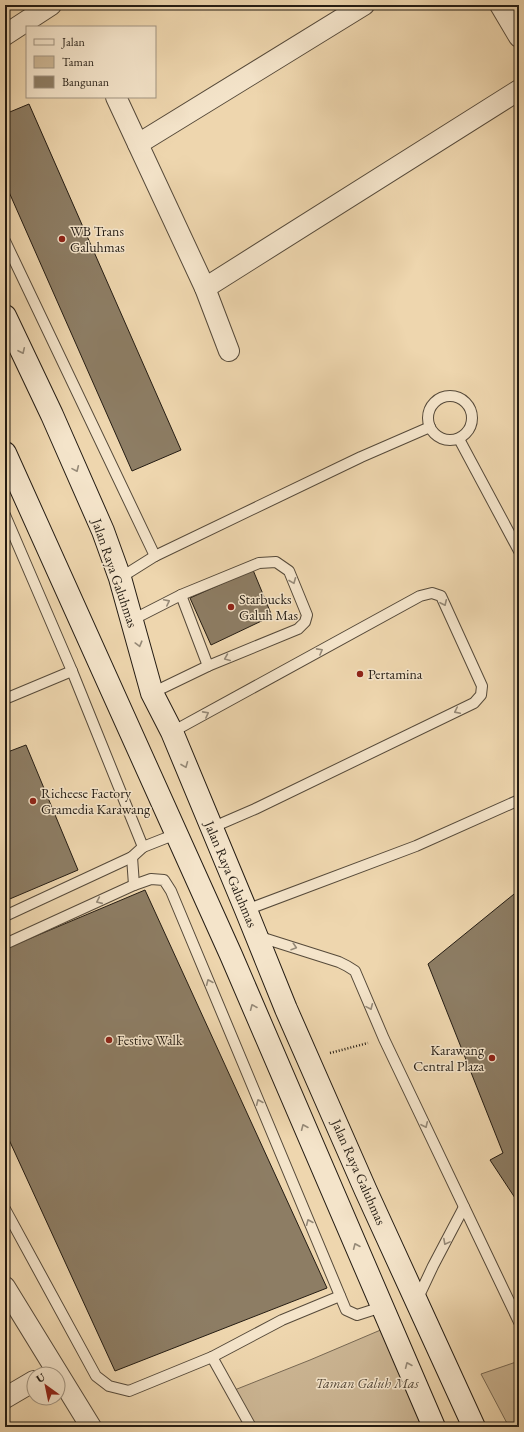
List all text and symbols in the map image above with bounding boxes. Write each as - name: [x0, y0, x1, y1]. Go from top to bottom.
- legend: [26, 26, 156, 98]
- text: Jalan: [61, 34, 86, 50]
- text: Taman: [62, 54, 95, 70]
- text: Bangunan: [62, 74, 110, 90]
- place label: WB Trans Galuhmas: [70, 222, 125, 256]
- marker: WB Trans Galuhmas: [57, 234, 67, 244]
- one-way arrow: [17, 346, 25, 354]
- one-way arrow: [71, 466, 79, 473]
- street label: Jalan Raya Galuhmas: [88, 515, 142, 630]
- one-way arrow: [289, 578, 297, 585]
- place label: Starbucks Galuh Mas: [239, 590, 298, 624]
- one-way arrow: [163, 599, 170, 607]
- one-way arrow: [439, 599, 447, 606]
- marker: Starbucks Galuh Mas: [226, 602, 236, 612]
- one-way arrow: [134, 640, 143, 647]
- one-way arrow: [316, 648, 323, 656]
- one-way arrow: [224, 654, 231, 662]
- place label: Pertamina: [368, 665, 423, 683]
- marker: Pertamina: [355, 669, 365, 679]
- one-way arrow: [454, 706, 462, 714]
- one-way arrow: [202, 711, 209, 719]
- one-way arrow: [180, 760, 188, 768]
- place label: Richeese Factory Gramedia Karawang: [41, 784, 151, 818]
- marker: Richeese Factory Gramedia Karawang: [28, 796, 38, 806]
- street label: Jalan Raya Galuhmas: [200, 817, 262, 930]
- one-way arrow: [95, 896, 103, 904]
- one-way arrow: [290, 943, 297, 951]
- one-way arrow: [206, 978, 214, 986]
- one-way arrow: [250, 1004, 258, 1011]
- one-way arrow: [366, 1004, 374, 1011]
- place label: Festive Walk: [117, 1031, 183, 1049]
- marker: Festive Walk: [104, 1035, 114, 1045]
- place label: Karawang Central Plaza: [413, 1041, 485, 1075]
- marker: Karawang Central Plaza: [487, 1053, 497, 1063]
- one-way arrow: [256, 1098, 264, 1106]
- street label: Jalan Raya Galuhmas: [327, 1115, 391, 1228]
- one-way arrow: [420, 1121, 428, 1128]
- one-way arrow: [301, 1123, 309, 1130]
- one-way arrow: [305, 1218, 313, 1225]
- one-way arrow: [443, 1238, 450, 1245]
- one-way arrow: [353, 1243, 361, 1251]
- one-way arrow: [404, 1362, 412, 1369]
- north arrow: [26, 1366, 66, 1406]
- text: U: [33, 1369, 48, 1386]
- park label: Taman Galuh Mas: [315, 1374, 419, 1392]

